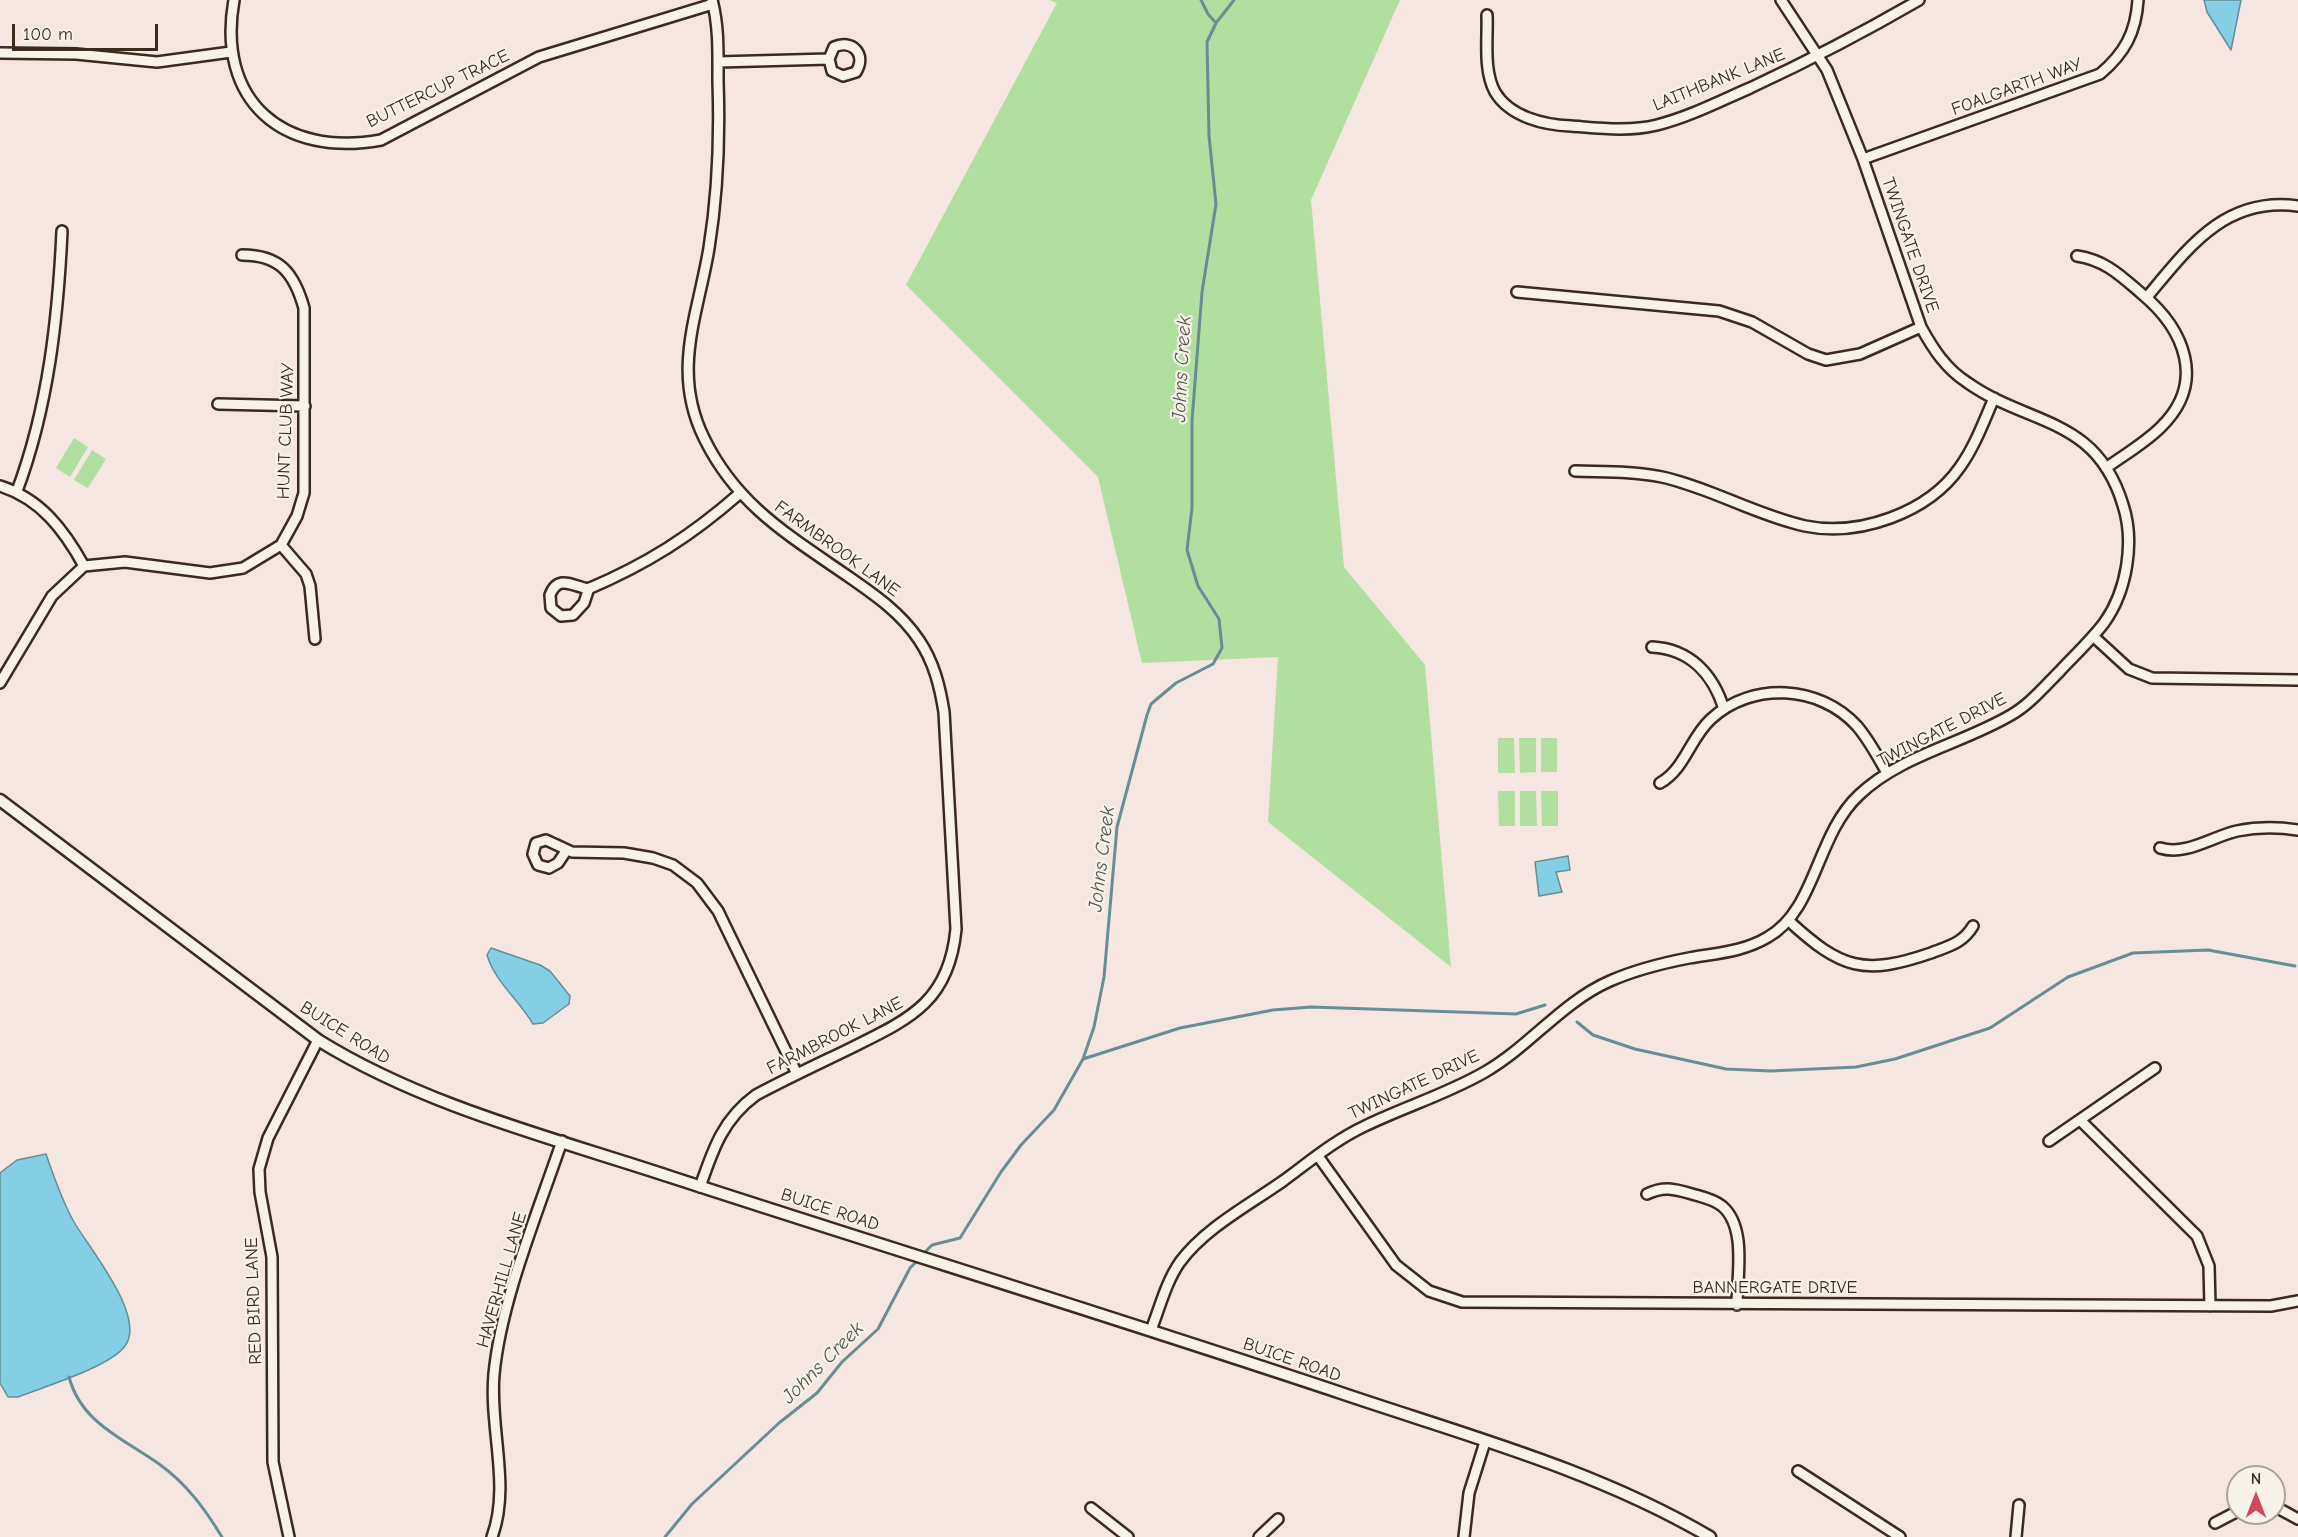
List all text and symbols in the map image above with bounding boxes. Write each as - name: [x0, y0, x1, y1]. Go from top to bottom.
- scale bar: [15, 12, 160, 50]
- text: 100 m: [23, 24, 73, 45]
- street label: LAITHBANK LANE: [1650, 44, 1788, 116]
- street label: BUTTERCUP TRACE: [363, 45, 513, 133]
- street label: FOALGARTH WAY: [1949, 53, 2085, 121]
- street label: TWINGATE DRIVE: [1877, 174, 1943, 316]
- water label: Johns Creek: [1167, 315, 1197, 423]
- street label: HUNT CLUB WAY: [273, 362, 299, 500]
- street label: FARMBROOK LANE: [770, 496, 904, 602]
- street label: TWINGATE DRIVE: [1874, 688, 2010, 772]
- water label: Johns Creek: [1084, 805, 1120, 913]
- street label: FARMBROOK LANE: [763, 992, 907, 1080]
- street label: BUICE ROAD: [296, 997, 394, 1069]
- street label: TWINGATE DRIVE: [1345, 1045, 1483, 1125]
- street label: BUICE ROAD: [778, 1184, 882, 1236]
- street label: HAVERHILL LANE: [472, 1210, 532, 1350]
- street label: RED BIRD LANE: [241, 1237, 267, 1365]
- street label: BANNERGATE DRIVE: [1693, 1277, 1857, 1299]
- water label: Johns Creek: [777, 1317, 869, 1409]
- street label: BUICE ROAD: [1240, 1333, 1344, 1387]
- north arrow: [2226, 1465, 2286, 1525]
- text: N: [2251, 1470, 2261, 1488]

